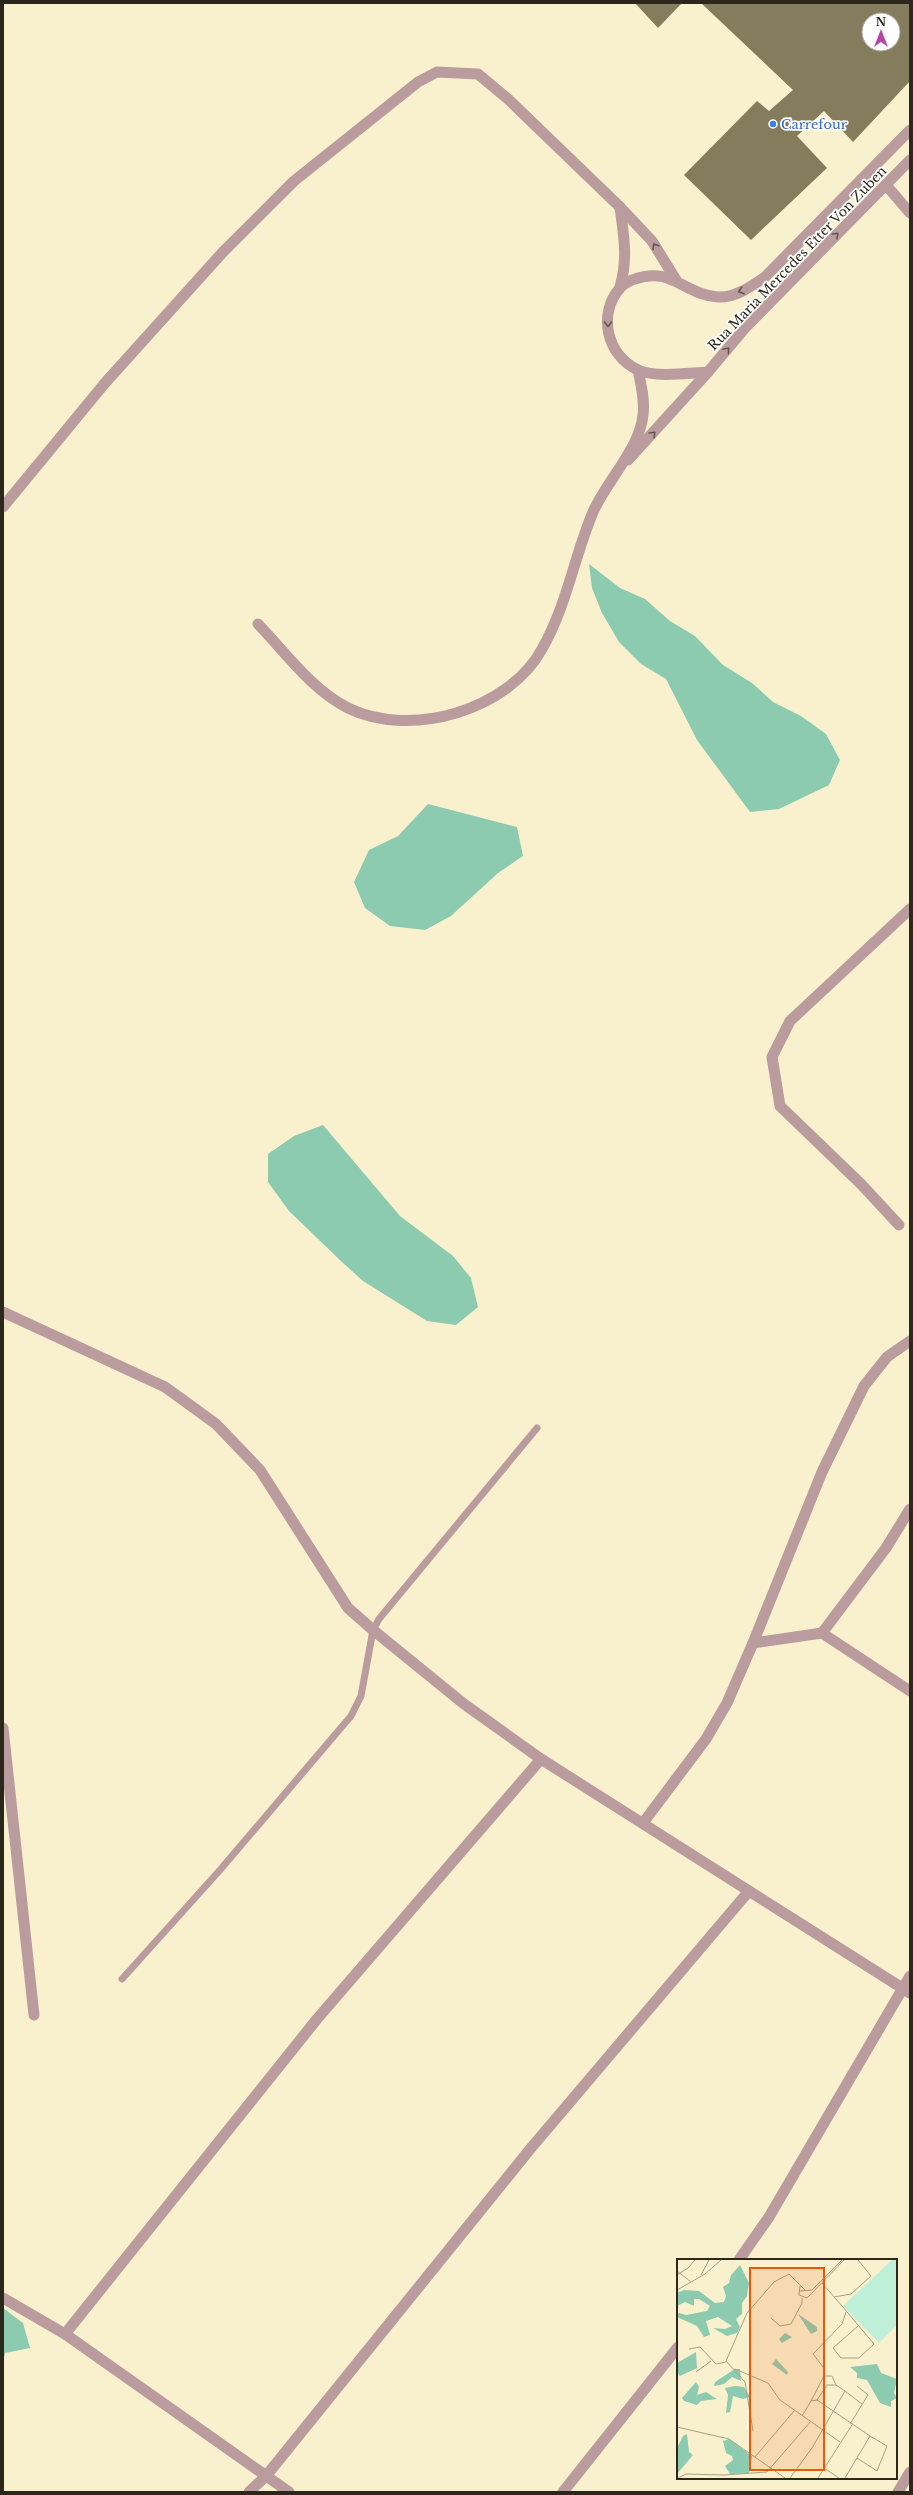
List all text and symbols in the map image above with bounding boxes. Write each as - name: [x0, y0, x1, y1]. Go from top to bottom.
- north arrow: [861, 12, 901, 52]
- text: N: [876, 15, 887, 29]
- place label: Carrefour: [781, 116, 848, 133]
- marker: Carrefour: [768, 119, 778, 129]
- street label: Rua Maria Mercedes Etter Von Zuben: [704, 163, 890, 354]
- one-way arrow: [831, 232, 839, 240]
- one-way arrow: [653, 244, 660, 251]
- one-way arrow: [738, 286, 745, 295]
- one-way arrow: [604, 321, 612, 327]
- one-way arrow: [722, 347, 729, 354]
- one-way arrow: [649, 431, 656, 439]
- inset map: [677, 2259, 897, 2479]

